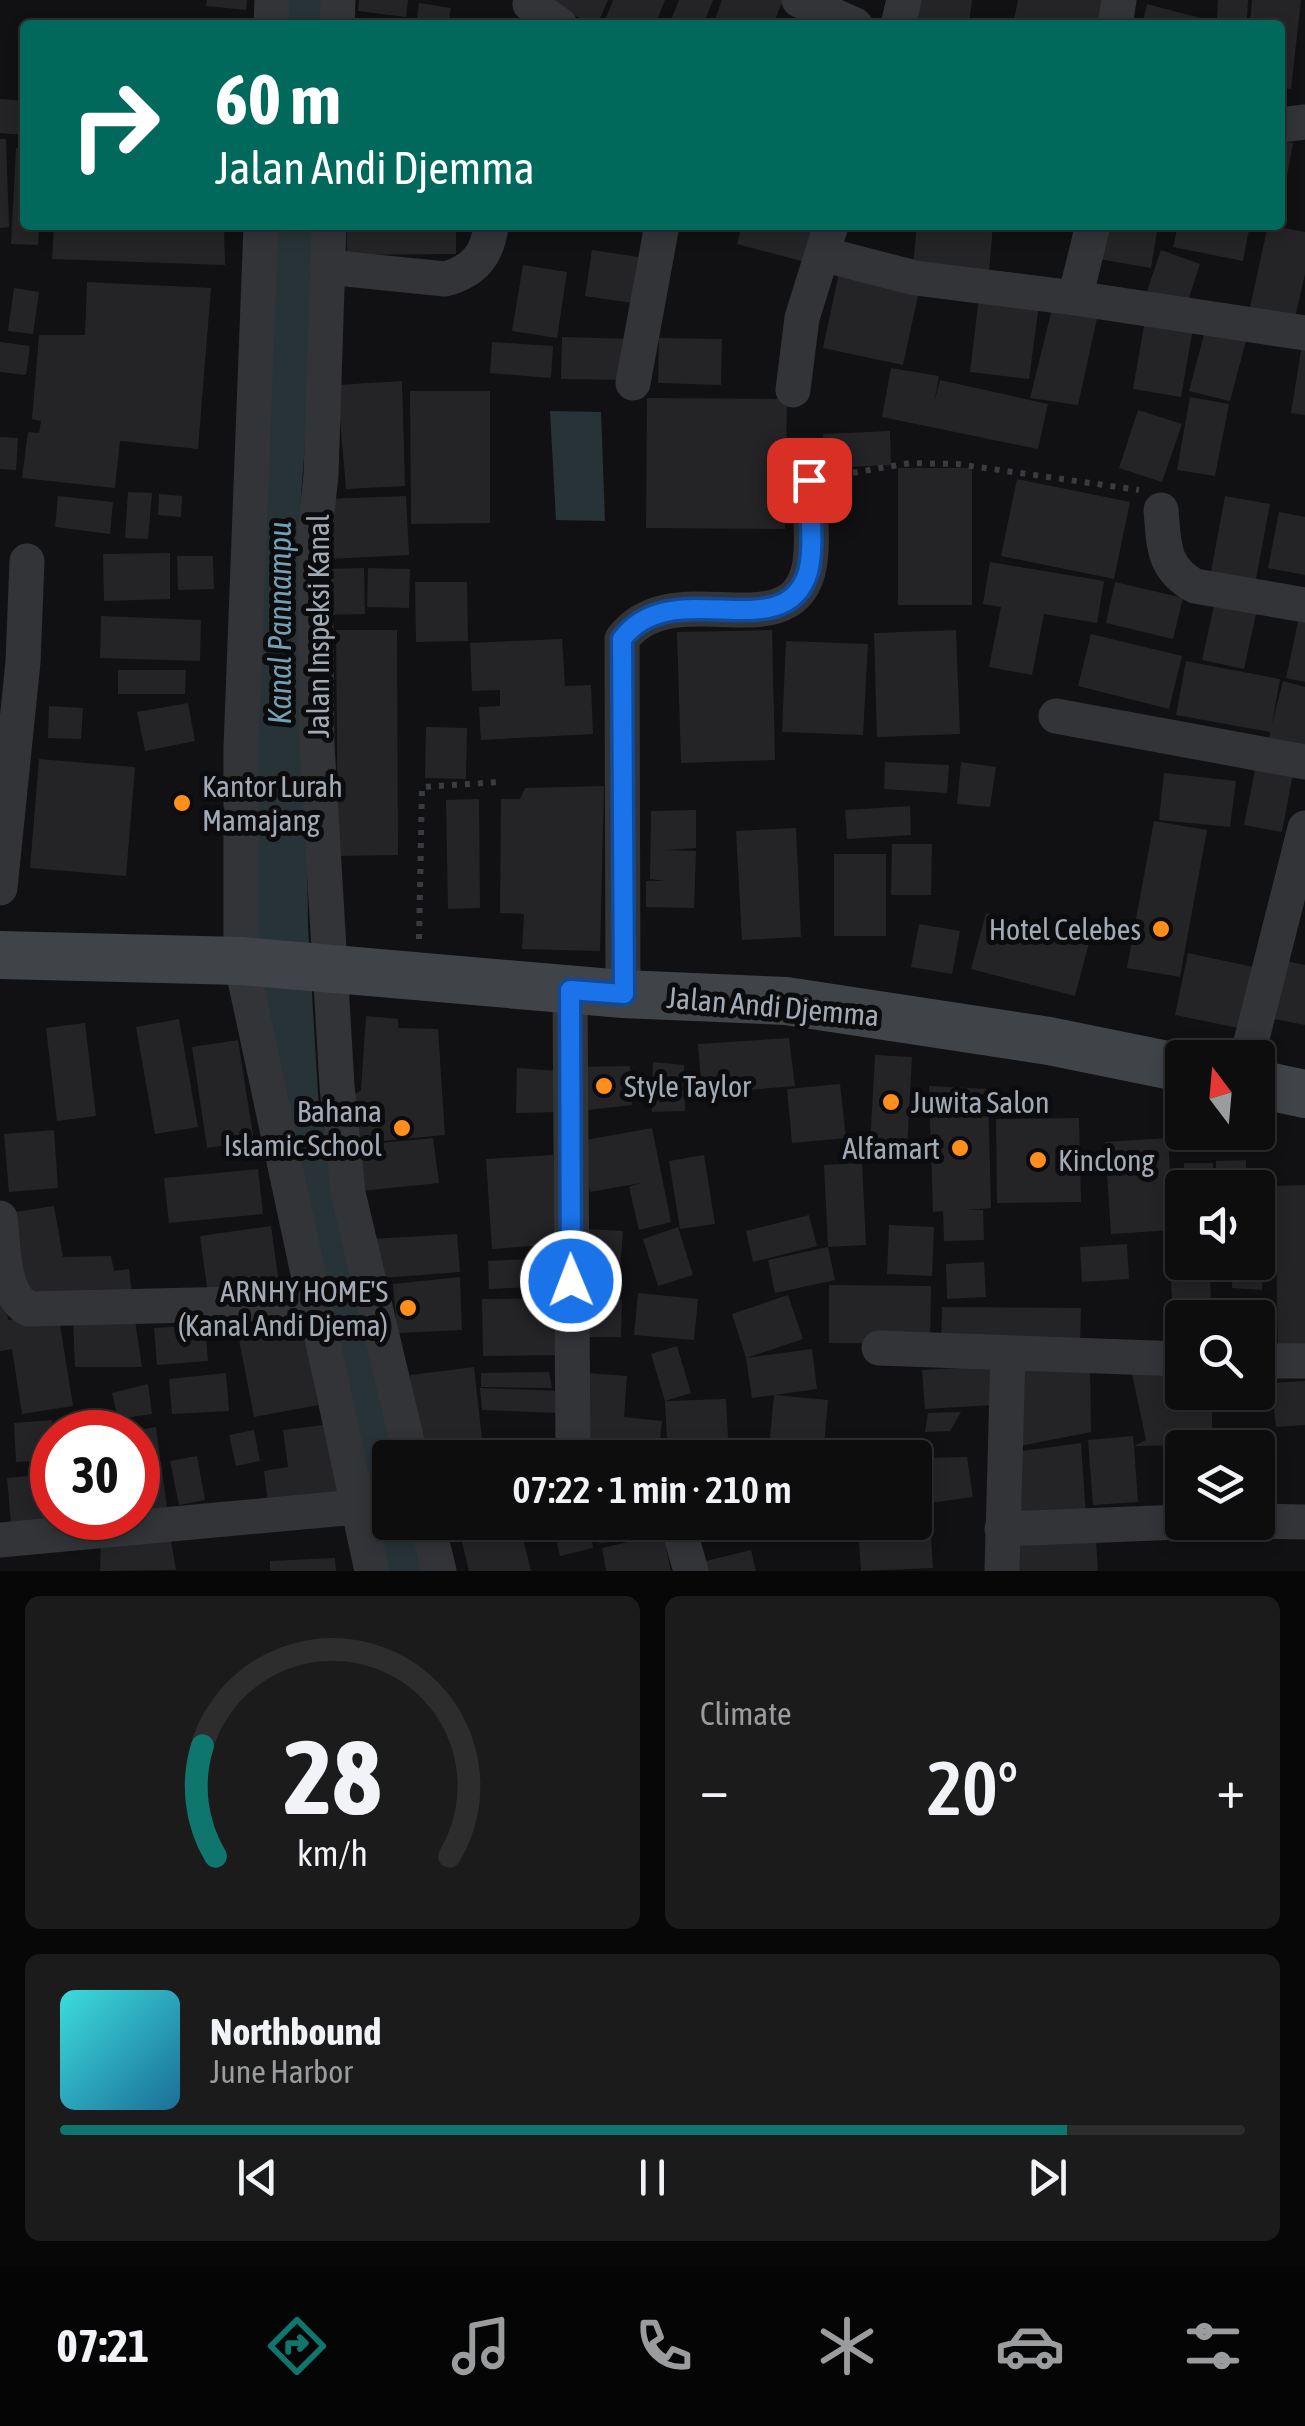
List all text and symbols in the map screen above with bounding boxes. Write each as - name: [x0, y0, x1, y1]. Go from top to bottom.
- text: 60 m: [215, 59, 341, 139]
- icon: right: [50, 60, 180, 190]
- text: Jalan Andi Djemma: [215, 142, 535, 194]
- pin: [767, 438, 852, 523]
- icon: arrive: [782, 453, 837, 508]
- street label: Jalan Inspeksi Kanal: [301, 514, 335, 738]
- water label: Kanal Pannampu: [261, 521, 298, 725]
- place label: Kantor Lurah Mamajang: [202, 769, 343, 837]
- marker: Kantor Lurah Mamajang: [171, 792, 193, 814]
- place label: Hotel Celebes: [989, 912, 1141, 946]
- marker: Hotel Celebes: [1150, 918, 1172, 940]
- street label: Jalan Andi Djemma: [665, 980, 881, 1032]
- north arrow: [1165, 1040, 1275, 1150]
- map controls: [1165, 1040, 1275, 1540]
- place label: Style Taylor: [624, 1069, 752, 1103]
- marker: Style Taylor: [593, 1075, 615, 1097]
- place label: Juwita Salon: [911, 1085, 1049, 1119]
- marker: Juwita Salon: [880, 1091, 902, 1113]
- place label: Bahana Islamic School: [224, 1094, 382, 1162]
- marker: Bahana Islamic School: [391, 1117, 413, 1139]
- place label: Alfamart: [842, 1131, 940, 1165]
- marker: Alfamart: [949, 1137, 971, 1159]
- place label: Kinclong: [1058, 1143, 1155, 1177]
- marker: Kinclong: [1027, 1149, 1049, 1171]
- button: sound: [1165, 1170, 1275, 1280]
- position arrow: [519, 1229, 623, 1333]
- place label: ARNHY HOME'S (Kanal Andi Djema): [178, 1274, 388, 1342]
- marker: ARNHY HOME'S (Kanal Andi Djema): [397, 1297, 419, 1319]
- button: search: [1165, 1300, 1275, 1410]
- speed limit sign: 30: [30, 1410, 160, 1540]
- button: layers: [1165, 1430, 1275, 1540]
- text: 07:22 · 1 min · 210 m: [512, 1468, 792, 1511]
- text: Climate: [700, 1695, 792, 1732]
- text: 28: [284, 1717, 381, 1836]
- text: 20°: [927, 1745, 1018, 1831]
- text: −: [700, 1757, 729, 1820]
- text: +: [1216, 1757, 1245, 1820]
- text: km/h: [297, 1833, 368, 1874]
- text: Northbound: [210, 2010, 381, 2053]
- text: June Harbor: [210, 2053, 353, 2090]
- icon: previous: [230, 2150, 285, 2205]
- icon: pause: [625, 2150, 680, 2205]
- icon: next: [1020, 2150, 1075, 2205]
- icon: directions: [262, 2311, 332, 2381]
- icon: music: [446, 2311, 516, 2381]
- icon: phone: [629, 2311, 699, 2381]
- icon: climate: [812, 2311, 882, 2381]
- icon: car: [995, 2311, 1065, 2381]
- icon: filters: [1178, 2311, 1248, 2381]
- text: 07:21: [57, 2320, 149, 2372]

